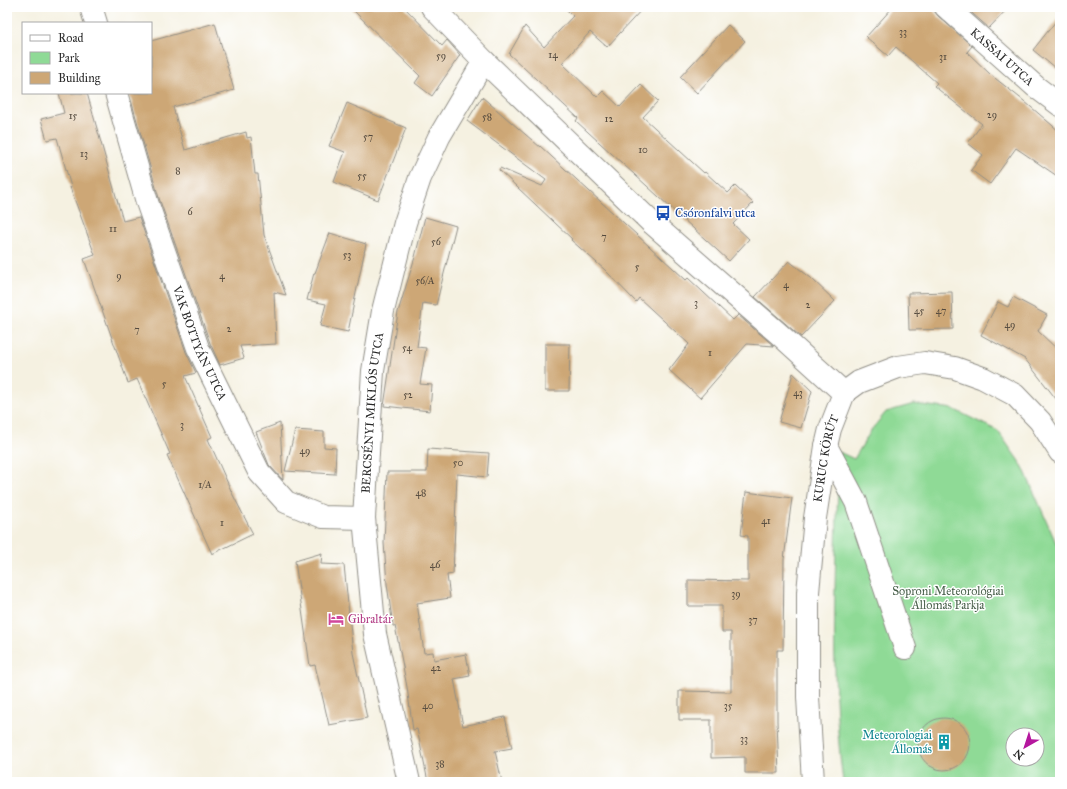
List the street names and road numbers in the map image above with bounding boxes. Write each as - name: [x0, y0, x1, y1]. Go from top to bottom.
- street label: KASSAI UTCA: [967, 25, 1037, 89]
- street label: VAK BOTTYÁN UTCA: [170, 283, 230, 403]
- street label: BERCSÉNYI MIKLÓS UTCA: [359, 331, 386, 494]
- street label: KURUC KÖRÚT: [811, 413, 842, 503]

